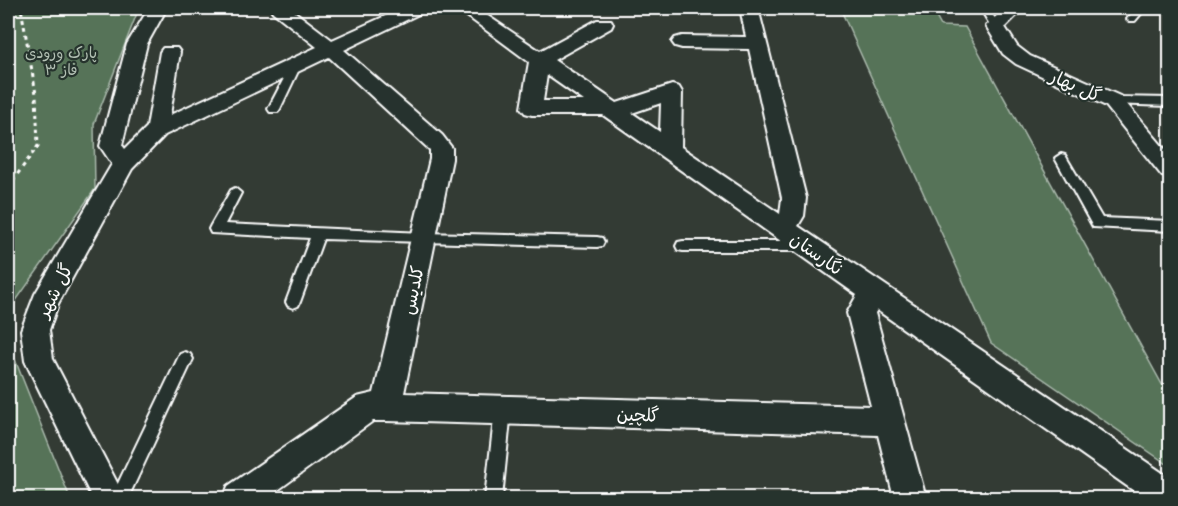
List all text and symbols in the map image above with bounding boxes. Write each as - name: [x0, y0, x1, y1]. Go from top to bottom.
- park label: پارک ورودی فاز ۳: [25, 42, 97, 79]
- street label: گل بهار: [1045, 62, 1106, 107]
- street label: نگارستان: [786, 226, 848, 280]
- street label: گل شهر: [29, 259, 78, 323]
- street label: کلدیس: [395, 263, 429, 317]
- street label: گلچین: [616, 401, 660, 428]

